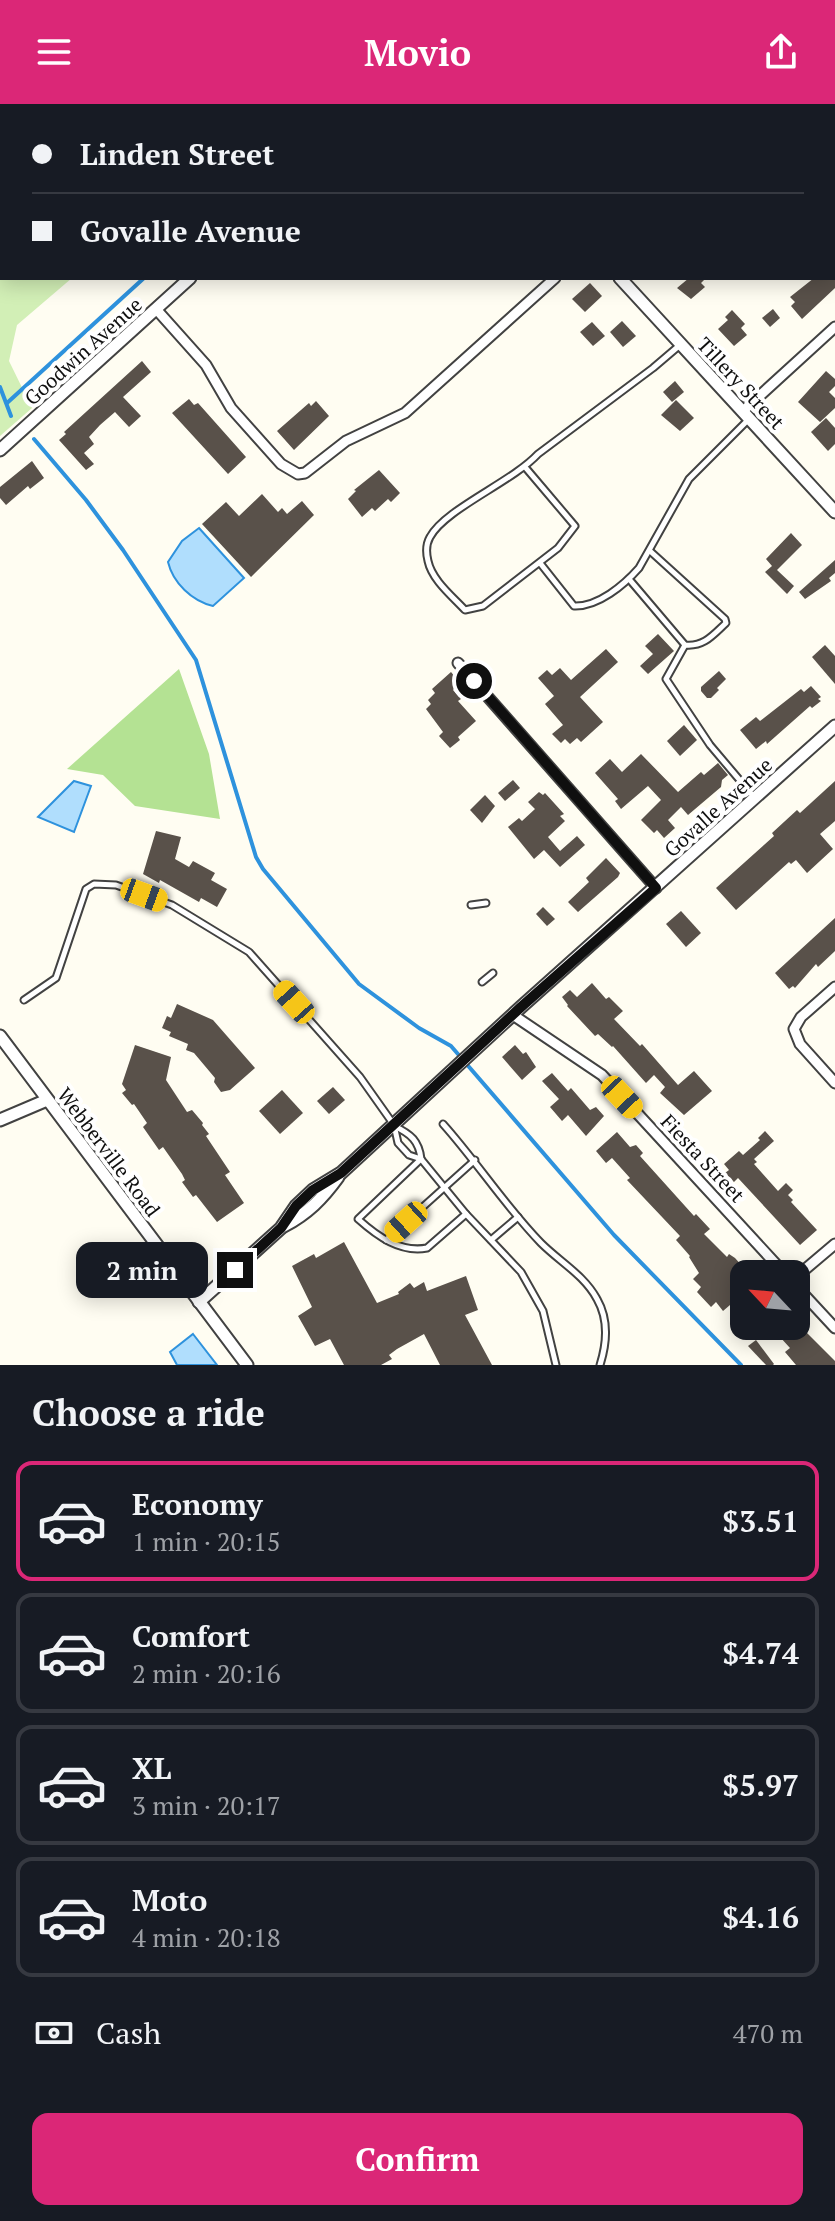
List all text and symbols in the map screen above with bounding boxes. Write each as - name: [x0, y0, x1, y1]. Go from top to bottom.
- text: Movio: [364, 29, 471, 76]
- icon: menu: [32, 30, 76, 74]
- icon: share: [759, 30, 803, 74]
- text: Linden Street: [80, 134, 274, 174]
- text: Govalle Avenue: [80, 211, 301, 251]
- street label: Goodwin Avenue: [18, 291, 148, 411]
- street label: Tillery Street: [691, 331, 791, 435]
- route start: [456, 663, 492, 699]
- street label: Govalle Avenue: [658, 751, 778, 863]
- car: [117, 876, 171, 914]
- car: [269, 976, 319, 1028]
- car: [597, 1071, 647, 1123]
- street label: Webberville Road: [52, 1082, 166, 1222]
- street label: Fiesta Street: [655, 1108, 751, 1208]
- car: [380, 1197, 432, 1247]
- callout: 2 min: [75, 1242, 207, 1298]
- route end: [217, 1252, 253, 1288]
- text: 2 min: [106, 1253, 178, 1287]
- north arrow: [730, 1260, 810, 1340]
- map controls: [730, 1260, 810, 1340]
- text: Choose a ride: [32, 1389, 265, 1436]
- text: Economy: [132, 1484, 263, 1524]
- icon: car: [36, 1485, 108, 1557]
- text: $3.51: [722, 1501, 799, 1541]
- text: 1 min · 20:15: [132, 1524, 281, 1558]
- text: Comfort: [132, 1616, 250, 1656]
- icon: car: [36, 1617, 108, 1689]
- text: $4.74: [722, 1633, 799, 1673]
- text: 2 min · 20:16: [132, 1656, 281, 1690]
- text: XL: [132, 1748, 171, 1788]
- icon: car: [36, 1749, 108, 1821]
- text: $5.97: [722, 1765, 799, 1805]
- text: 3 min · 20:17: [132, 1788, 281, 1822]
- text: Moto: [132, 1880, 207, 1920]
- icon: car: [36, 1881, 108, 1953]
- text: $4.16: [722, 1897, 799, 1937]
- text: 4 min · 20:18: [132, 1920, 281, 1954]
- icon: cash: [32, 2011, 76, 2055]
- text: Cash: [96, 2013, 161, 2053]
- text: 470 m: [733, 2016, 803, 2050]
- button: Confirm: [32, 2113, 803, 2205]

